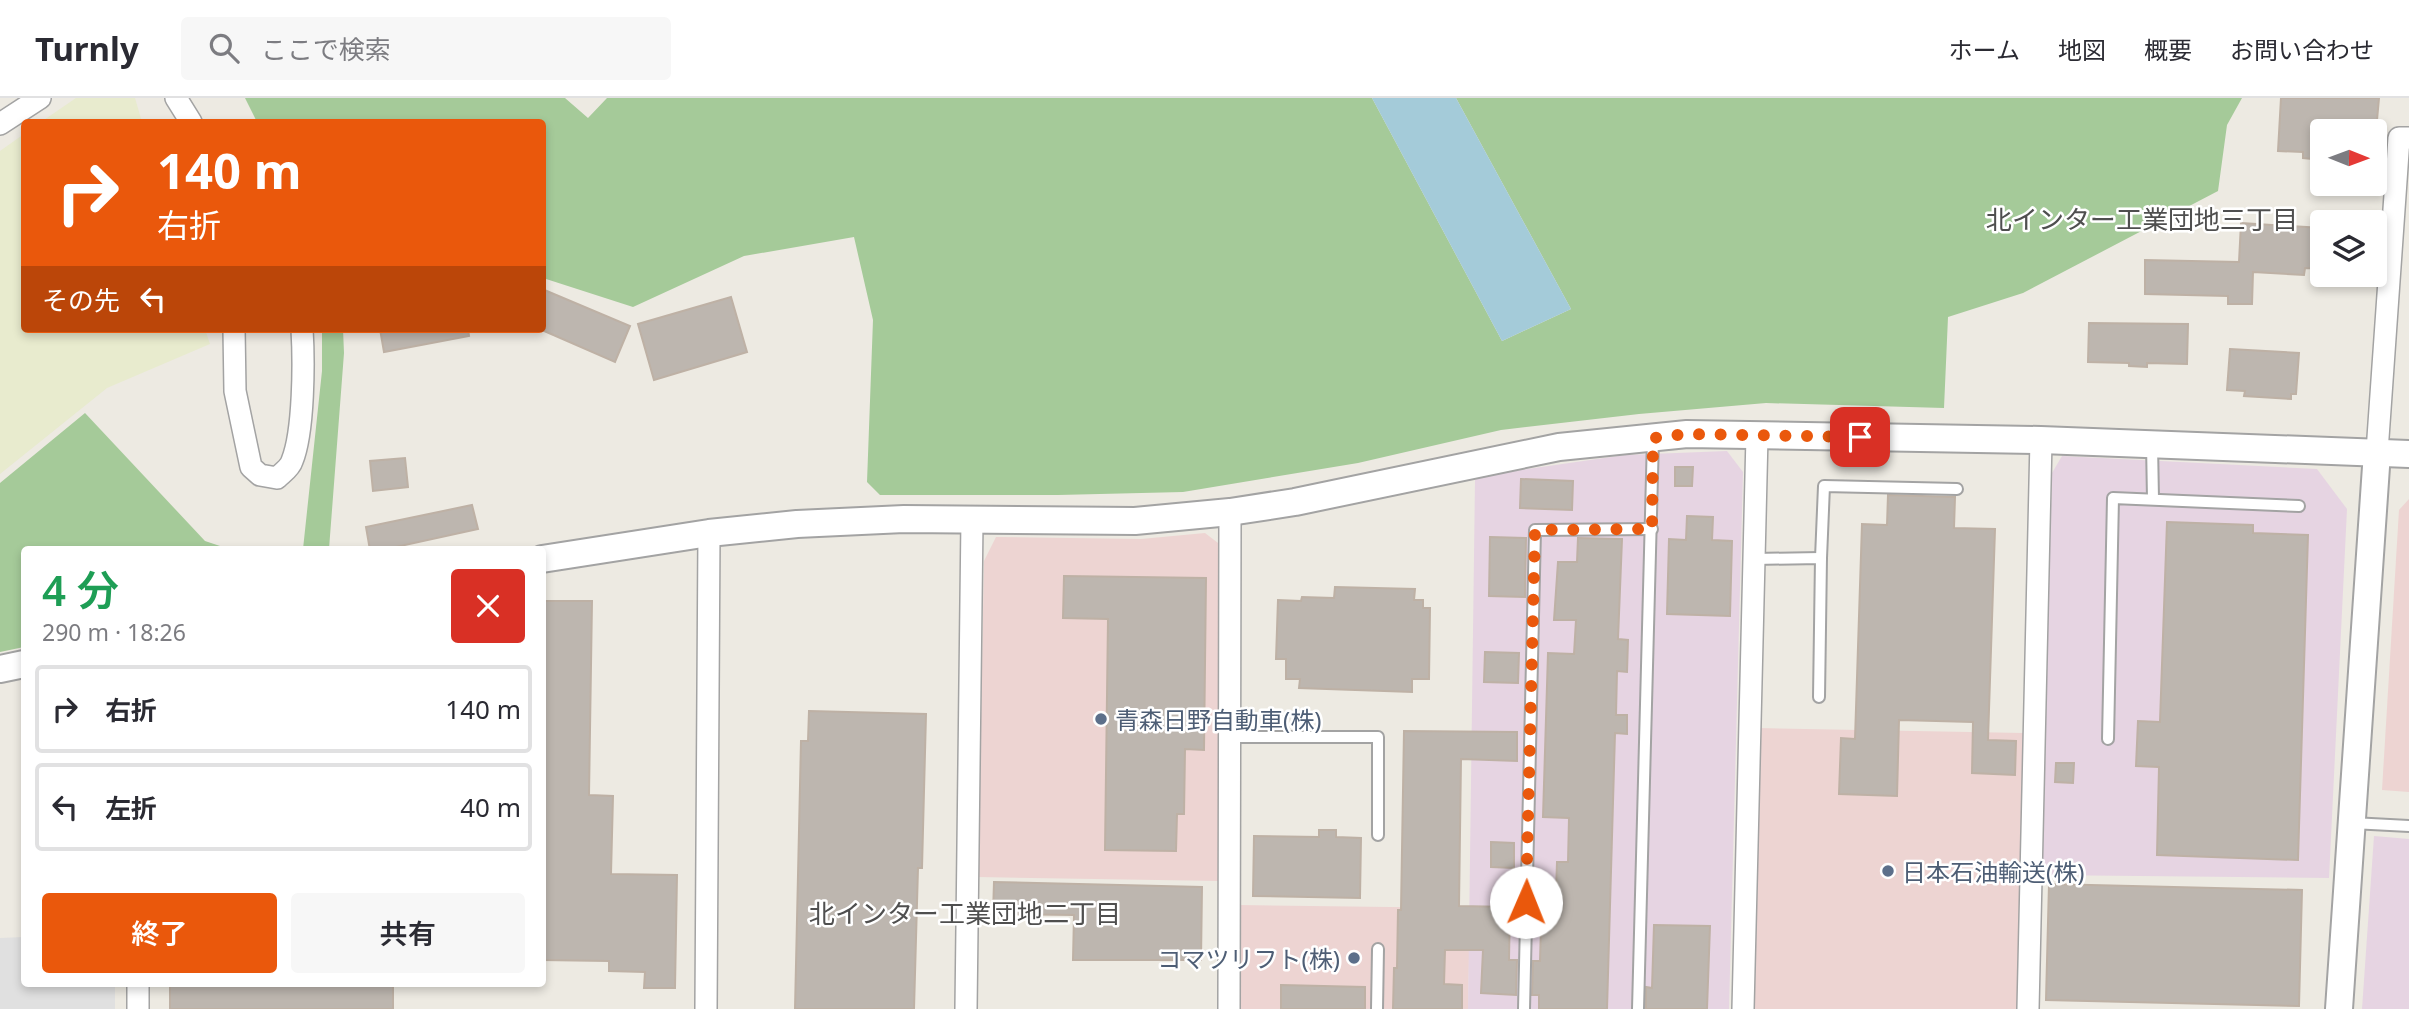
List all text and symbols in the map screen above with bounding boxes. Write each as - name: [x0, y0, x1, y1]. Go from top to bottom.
- search box: [181, 17, 671, 80]
- text: Turnly: [35, 26, 139, 71]
- icon: search: [205, 29, 243, 67]
- text: ここで検索: [261, 31, 391, 67]
- text: ホーム: [1949, 33, 2020, 66]
- text: 地図: [2058, 33, 2106, 66]
- text: 概要: [2144, 33, 2192, 66]
- text: お問い合わせ: [2230, 33, 2374, 66]
- north arrow: [2310, 119, 2387, 196]
- map controls: [2310, 119, 2387, 287]
- text: 140 m: [157, 137, 302, 203]
- icon: right: [42, 147, 133, 238]
- district label: 北インター工業団地三丁目: [1986, 201, 2298, 237]
- text: 右折: [157, 203, 221, 246]
- button: layers: [2310, 210, 2387, 287]
- icon: left: [134, 280, 172, 318]
- text: その先: [42, 282, 120, 318]
- pin: [1830, 407, 1890, 467]
- icon: arrive: [1841, 418, 1879, 456]
- text: 4 分: [42, 561, 119, 618]
- button: close: [451, 569, 525, 643]
- text: 290 m · 18:26: [42, 616, 186, 648]
- icon: right: [46, 690, 84, 728]
- text: 140 m: [445, 691, 521, 727]
- text: 右折: [105, 692, 157, 728]
- place label: 青森日野自動車(株): [1115, 703, 1321, 736]
- marker: 青森日野自動車(株): [1093, 711, 1109, 727]
- icon: left: [46, 788, 84, 826]
- text: 40 m: [460, 789, 521, 825]
- text: 左折: [105, 790, 157, 826]
- place label: 日本石油輸送(株): [1902, 855, 2084, 888]
- marker: 日本石油輸送(株): [1880, 863, 1896, 879]
- position arrow: [1489, 865, 1563, 939]
- button: 終了: [42, 893, 277, 973]
- button: 共有: [291, 893, 525, 973]
- district label: 北インター工業団地二丁目: [809, 895, 1121, 931]
- place label: コマツリフト(株): [1158, 942, 1340, 975]
- marker: コマツリフト(株): [1346, 950, 1362, 966]

